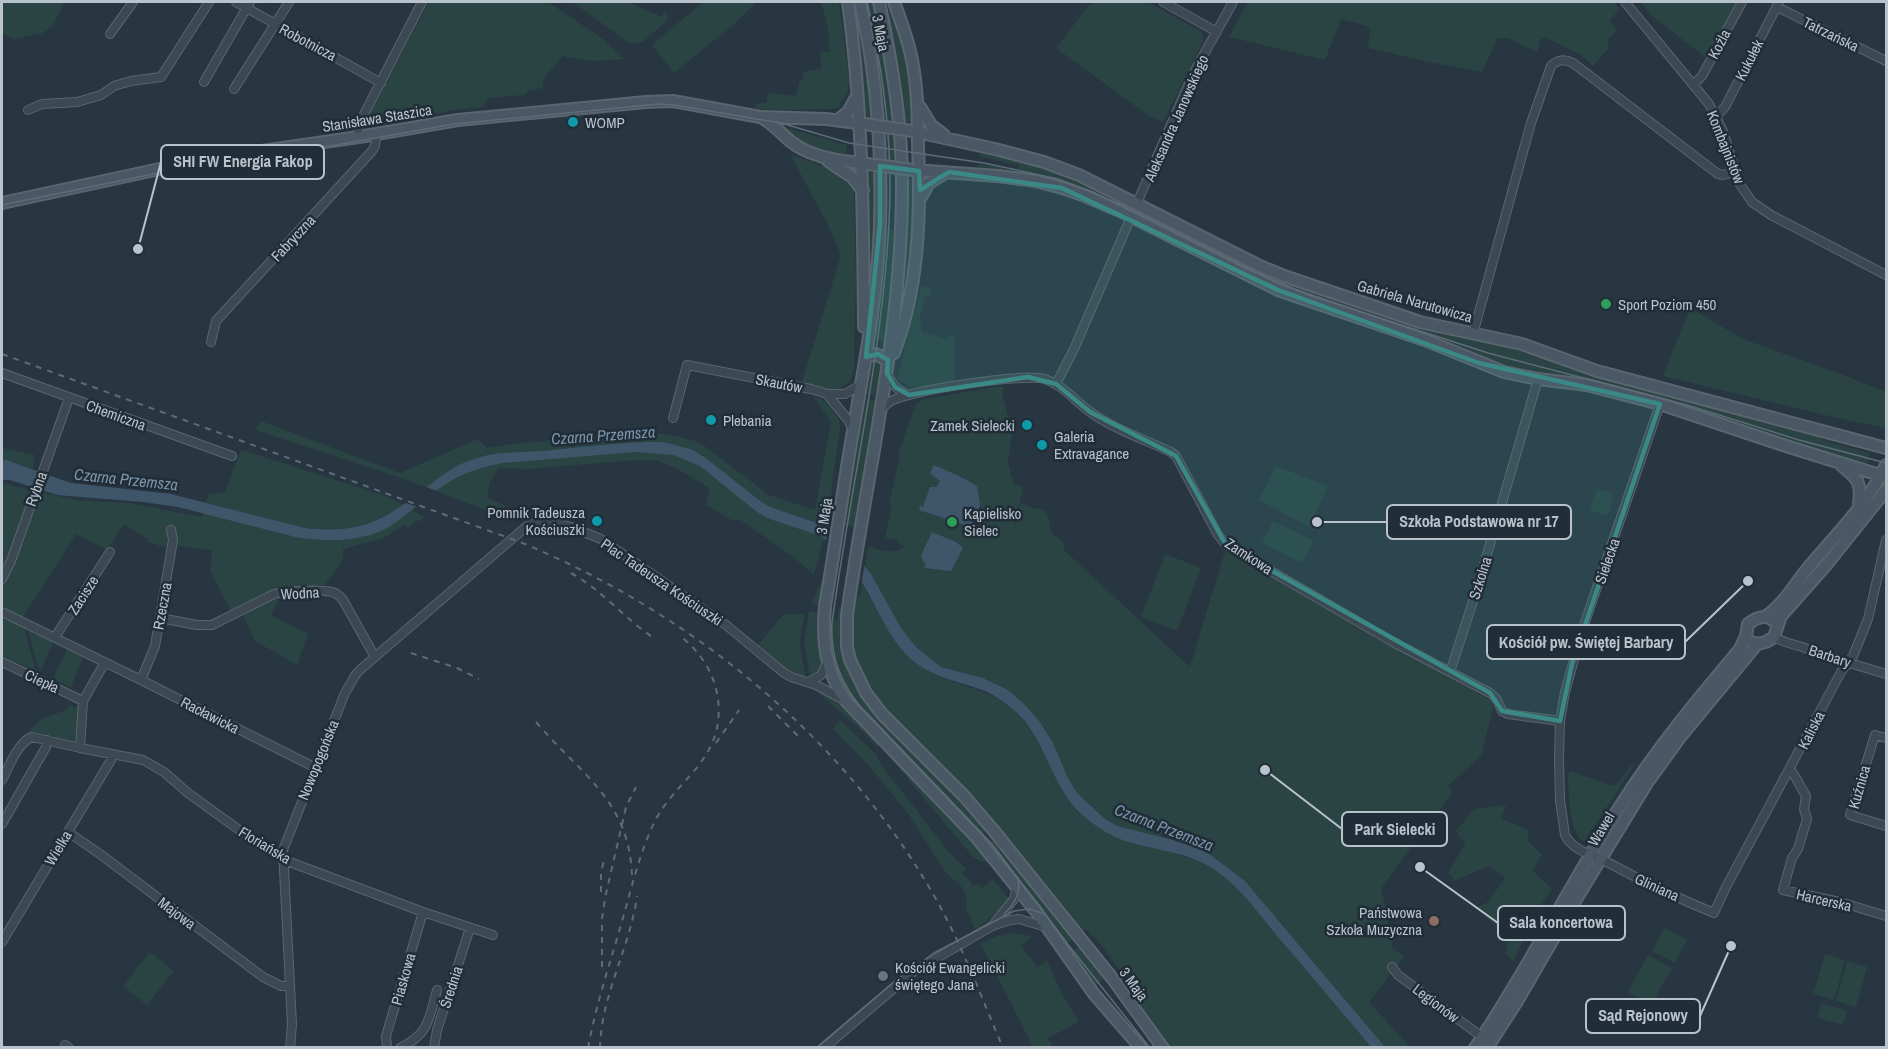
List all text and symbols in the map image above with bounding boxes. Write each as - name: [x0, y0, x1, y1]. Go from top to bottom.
- street label: Tatrzańska: [1800, 11, 1863, 57]
- street label: 3 Maja: [867, 13, 895, 53]
- street label: Robotnicza: [276, 18, 341, 66]
- street label: Koźla: [1703, 25, 1736, 63]
- street label: Kukułek: [1730, 35, 1769, 84]
- street label: Aleksandra Janowskiego: [1138, 51, 1213, 186]
- street label: Stanisława Staszica: [321, 99, 433, 137]
- street label: Kombajnistów: [1702, 107, 1750, 187]
- place label: WOMP: [585, 112, 625, 133]
- marker: WOMP: [566, 115, 580, 129]
- callout: SHI FW Energia Fakop: [161, 145, 324, 179]
- text: SHI FW Energia Fakop: [173, 150, 313, 172]
- street label: Fabryczna: [266, 210, 320, 266]
- street label: Gabriela Narutowicza: [1355, 275, 1475, 328]
- place label: Sport Poziom 450: [1618, 294, 1717, 315]
- marker: Sport Poziom 450: [1599, 297, 1613, 311]
- street label: Skautów: [754, 368, 804, 398]
- street label: Chemiczna: [83, 394, 149, 436]
- place label: Plebania: [723, 410, 772, 431]
- marker: Plebania: [704, 413, 718, 427]
- place label: Zamek Sielecki: [930, 415, 1015, 436]
- marker: Zamek Sielecki: [1020, 418, 1034, 432]
- water label: Czarna Przemsza: [550, 420, 656, 450]
- place label: Galeria Extravagance: [1054, 426, 1129, 464]
- marker: Galeria Extravagance: [1035, 438, 1049, 452]
- water label: Czarna Przemsza: [73, 463, 179, 495]
- street label: Rybna: [20, 469, 52, 509]
- street label: 3 Maja: [811, 496, 837, 536]
- place label: Pomnik Tadeusza Kościuszki: [487, 502, 585, 540]
- place label: Kąpielisko Sielec: [964, 503, 1022, 541]
- callout: Szkoła Podstawowa nr 17: [1387, 505, 1571, 539]
- text: Szkoła Podstawowa nr 17: [1399, 510, 1559, 532]
- marker: Pomnik Tadeusza Kościuszki: [590, 514, 604, 528]
- marker: Kąpielisko Sielec: [945, 515, 959, 529]
- street label: Plac Tadeusza Kościuszki: [597, 533, 727, 631]
- street label: Zamkowa: [1221, 533, 1277, 579]
- street label: Sielecka: [1589, 535, 1625, 587]
- street label: Szkolna: [1464, 554, 1496, 602]
- street label: Zacisze: [62, 571, 104, 619]
- street label: Rzeczna: [148, 580, 177, 631]
- street label: Wodna: [280, 581, 320, 605]
- callout: Kościół pw. Świętej Barbary: [1487, 625, 1685, 659]
- text: Kościół pw. Świętej Barbary: [1499, 631, 1674, 653]
- street label: Barbary: [1806, 639, 1855, 673]
- street label: Ciepła: [21, 664, 63, 698]
- street label: Racławicka: [177, 691, 243, 739]
- street label: Kaliska: [1792, 707, 1830, 753]
- street label: Nowopogońska: [292, 717, 344, 803]
- street label: Kuźnica: [1843, 763, 1875, 811]
- water label: Czarna Przemsza: [1111, 798, 1217, 856]
- street label: Wawel: [1583, 808, 1619, 850]
- callout: Park Sielecki: [1342, 812, 1447, 846]
- text: Park Sielecki: [1355, 818, 1435, 840]
- street label: Floriańska: [235, 821, 295, 869]
- street label: Wielka: [39, 826, 77, 870]
- street label: Gliniana: [1631, 868, 1683, 906]
- street label: Harcerska: [1794, 883, 1854, 917]
- street label: Majowa: [154, 892, 200, 934]
- place label: Państwowa Szkoła Muzyczna: [1326, 902, 1422, 940]
- callout: Sala koncertowa: [1498, 906, 1625, 940]
- text: Sala koncertowa: [1509, 911, 1613, 933]
- marker: Państwowa Szkoła Muzyczna: [1427, 914, 1441, 928]
- street label: Piaskowa: [386, 950, 420, 1008]
- place label: Kościół Ewangelicki świętego Jana: [895, 957, 1005, 995]
- street label: Średnia: [434, 963, 468, 1011]
- street label: 3 Maja: [1115, 963, 1153, 1005]
- marker: Kościół Ewangelicki świętego Jana: [876, 969, 890, 983]
- street label: Legionów: [1408, 979, 1464, 1028]
- callout: Sąd Rejonowy: [1586, 999, 1700, 1033]
- text: Sąd Rejonowy: [1598, 1004, 1689, 1026]

